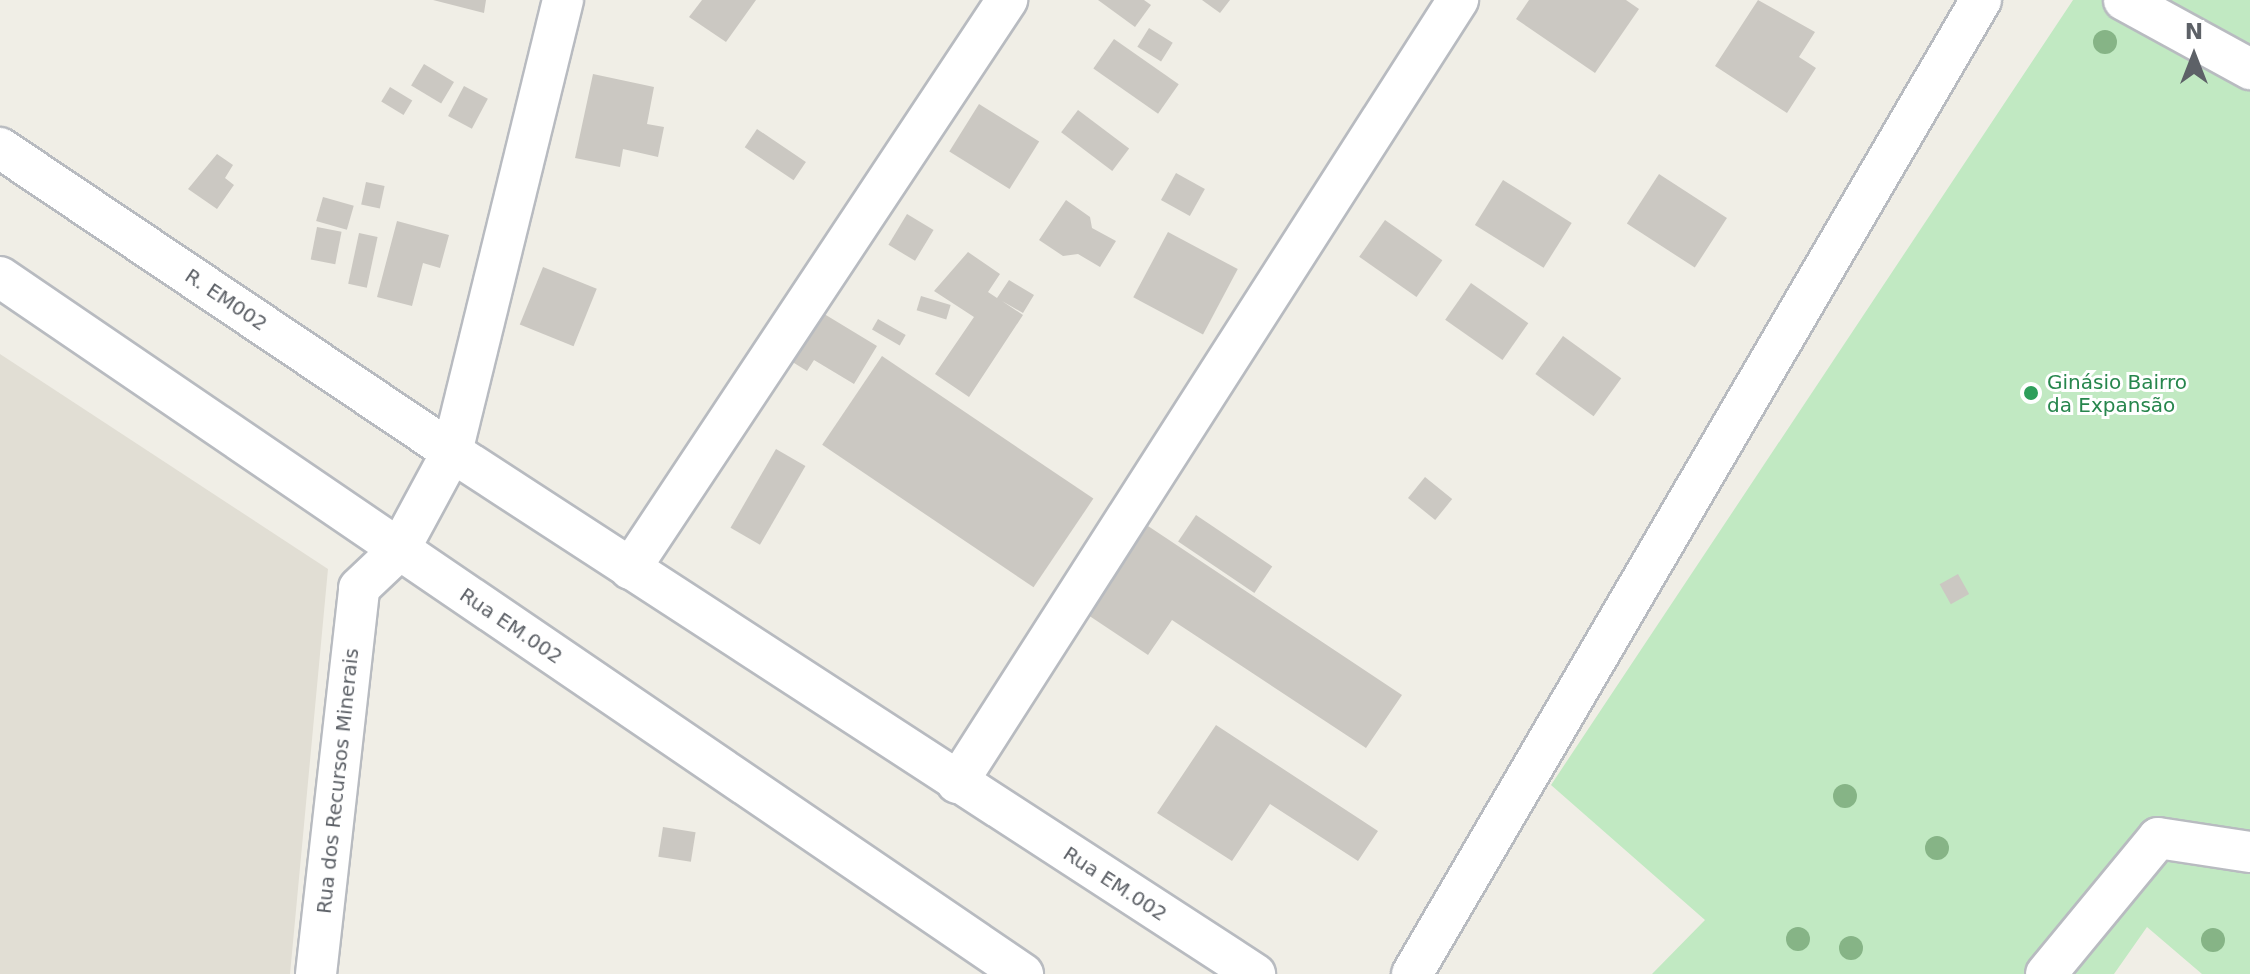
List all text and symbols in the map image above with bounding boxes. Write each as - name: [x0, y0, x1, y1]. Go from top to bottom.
- north arrow: [2154, 16, 2234, 96]
- text: N: [2185, 19, 2203, 44]
- street label: R. EM002: [180, 264, 272, 336]
- place label: Ginásio Bairro da Expansão: [2047, 370, 2187, 417]
- marker: Ginásio Bairro da Expansão: [2022, 384, 2040, 402]
- street label: Rua EM.002: [455, 583, 567, 669]
- street label: Rua dos Recursos Minerais: [312, 647, 364, 915]
- street label: Rua EM.002: [1059, 842, 1171, 926]

